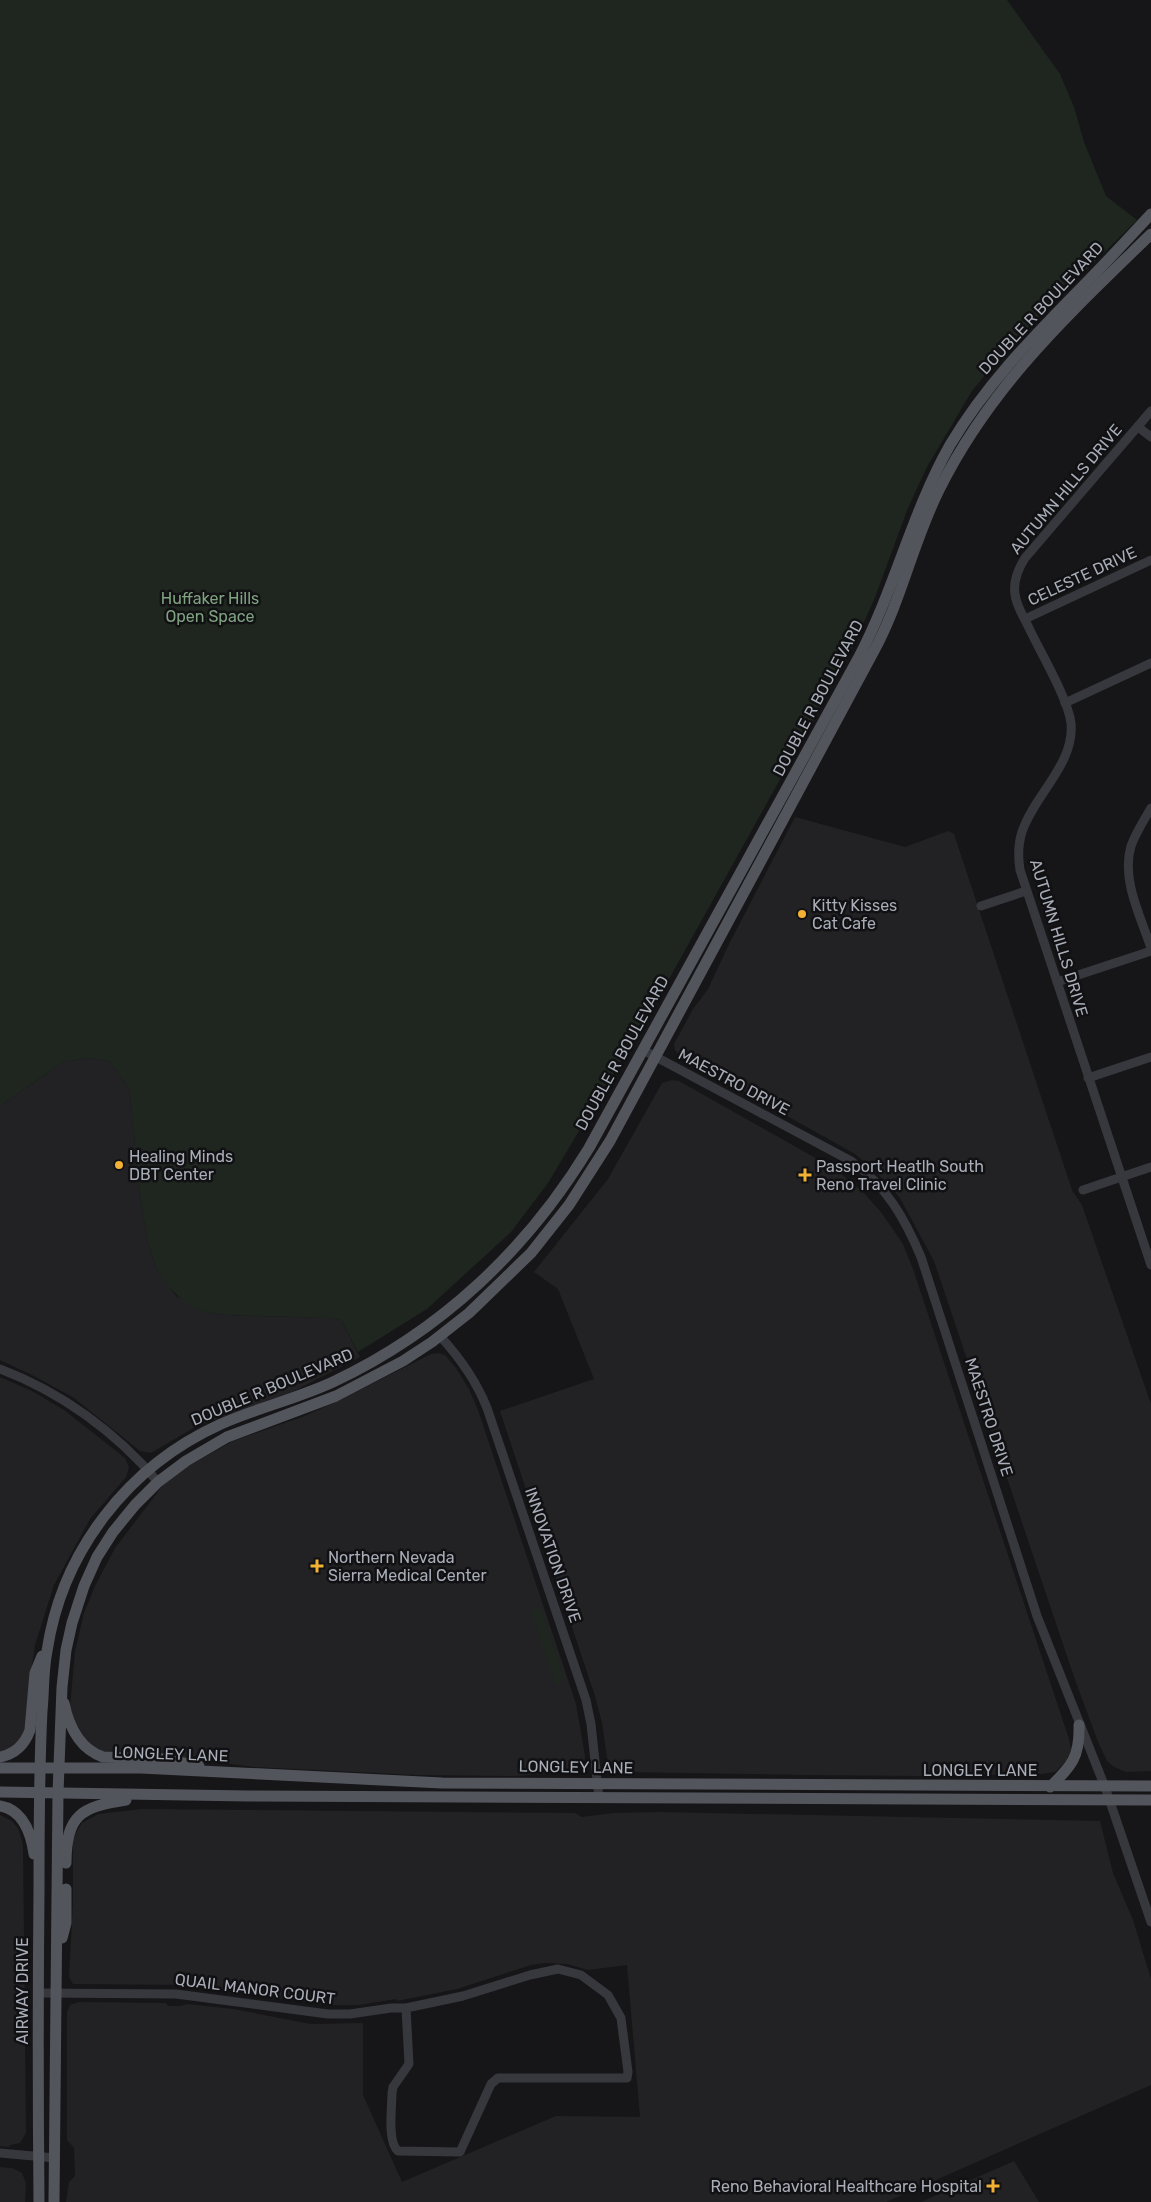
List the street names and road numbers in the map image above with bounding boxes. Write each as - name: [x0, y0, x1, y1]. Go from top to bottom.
- street label: DOUBLE R BOULEVARD: [975, 238, 1107, 378]
- street label: AUTUMN HILLS DRIVE: [1006, 420, 1126, 558]
- street label: CELESTE DRIVE: [1025, 542, 1139, 610]
- street label: DOUBLE R BOULEVARD: [769, 617, 867, 779]
- street label: AUTUMN HILLS DRIVE: [1026, 857, 1092, 1019]
- street label: DOUBLE R BOULEVARD: [572, 972, 672, 1134]
- street label: MAESTRO DRIVE: [675, 1045, 793, 1119]
- street label: DOUBLE R BOULEVARD: [188, 1344, 356, 1430]
- street label: MAESTRO DRIVE: [961, 1355, 1017, 1479]
- street label: INNOVATION DRIVE: [521, 1485, 585, 1625]
- street label: LONGLEY LANE: [113, 1743, 229, 1765]
- street label: LONGLEY LANE: [518, 1757, 634, 1777]
- street label: LONGLEY LANE: [923, 1761, 1037, 1780]
- street label: AIRWAY DRIVE: [13, 1937, 32, 2045]
- street label: QUAIL MANOR COURT: [174, 1970, 336, 2008]

